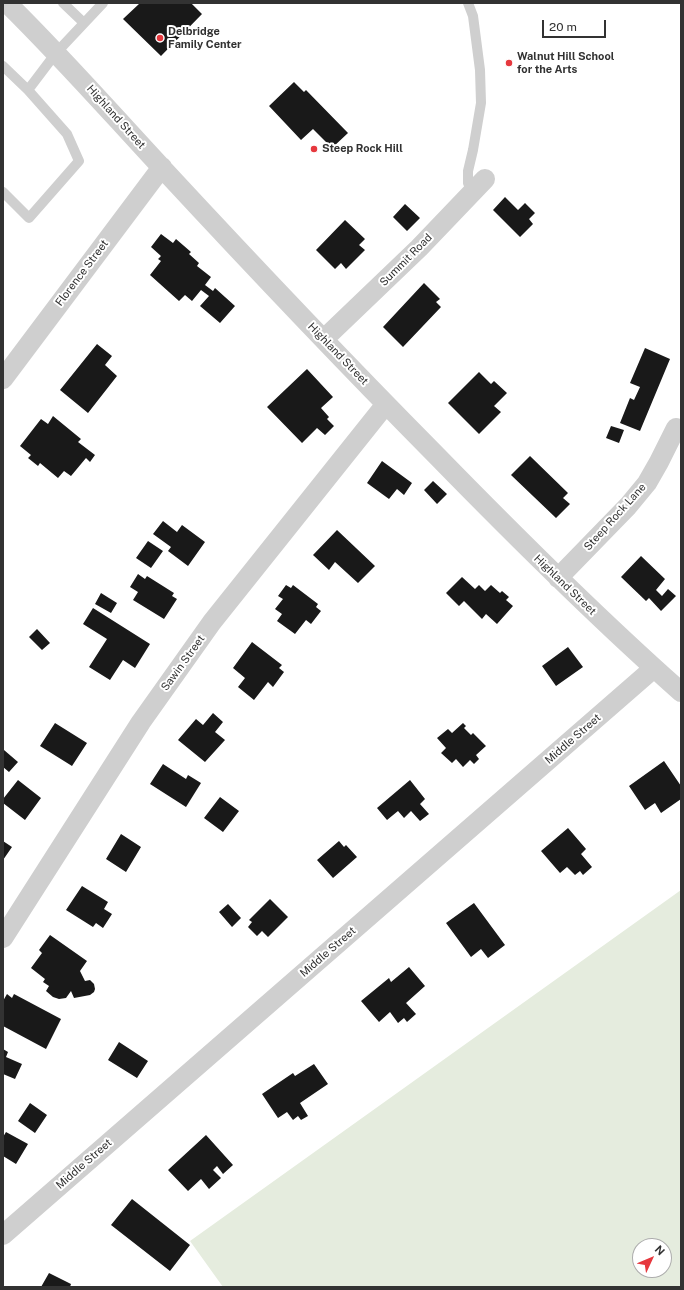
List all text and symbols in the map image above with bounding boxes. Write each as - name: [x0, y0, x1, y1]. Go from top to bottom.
- scale bar: [544, 12, 608, 38]
- text: 20 m: [549, 20, 577, 34]
- place label: Delbridge Family Center: [168, 25, 242, 51]
- marker: Delbridge Family Center: [155, 33, 165, 43]
- place label: Walnut Hill School for the Arts: [517, 50, 614, 76]
- marker: Walnut Hill School for the Arts: [504, 58, 514, 68]
- street label: Highland Street: [84, 82, 148, 152]
- place label: Steep Rock Hill: [322, 142, 403, 156]
- marker: Steep Rock Hill: [309, 144, 319, 154]
- street label: Summit Road: [377, 231, 435, 289]
- street label: Florence Street: [53, 237, 111, 309]
- street label: Highland Street: [305, 320, 371, 388]
- street label: Steep Rock Lane: [581, 481, 649, 553]
- street label: Highland Street: [531, 552, 599, 618]
- street label: Sawin Street: [158, 633, 208, 693]
- street label: Middle Street: [542, 711, 604, 767]
- street label: Middle Street: [297, 924, 359, 980]
- street label: Middle Street: [53, 1136, 115, 1192]
- north arrow: [632, 1238, 672, 1278]
- text: N: [653, 1243, 667, 1258]

